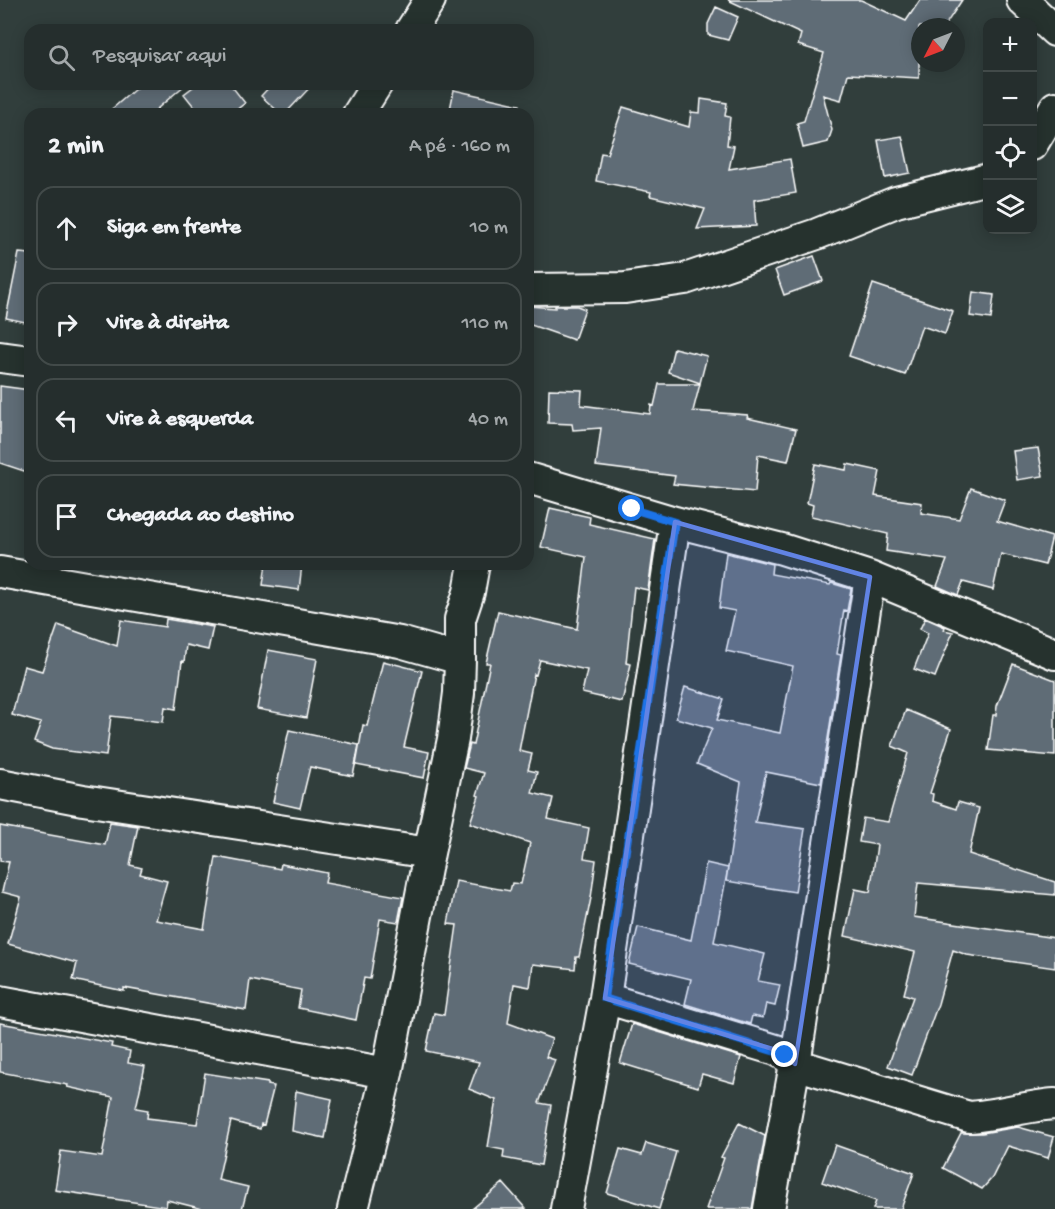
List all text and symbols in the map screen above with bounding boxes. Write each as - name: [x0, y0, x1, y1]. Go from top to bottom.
- north arrow: [911, 18, 965, 72]
- map controls: [983, 18, 1037, 234]
- button: +: [983, 18, 1037, 72]
- search box: [24, 24, 534, 90]
- icon: search: [45, 41, 78, 74]
- text: Pesquisar aqui: [93, 44, 227, 70]
- button: −: [983, 72, 1037, 126]
- button: locate: [983, 126, 1037, 180]
- text: 2 min: [48, 132, 103, 163]
- text: A pé · 160 m: [409, 136, 510, 159]
- button: layers: [983, 180, 1037, 234]
- icon: ahead: [50, 212, 83, 245]
- text: Siga em frente: [107, 215, 241, 241]
- text: 10 m: [470, 217, 508, 240]
- icon: right: [50, 308, 83, 341]
- text: Vire à direita: [107, 311, 229, 337]
- text: 110 m: [462, 313, 508, 336]
- icon: left: [50, 404, 83, 437]
- text: Vire à esquerda: [107, 407, 253, 433]
- text: 40 m: [468, 409, 508, 432]
- route start: [618, 495, 644, 521]
- icon: arrive: [50, 500, 83, 533]
- text: Chegada ao destino: [107, 503, 294, 529]
- route end: [771, 1041, 797, 1067]

